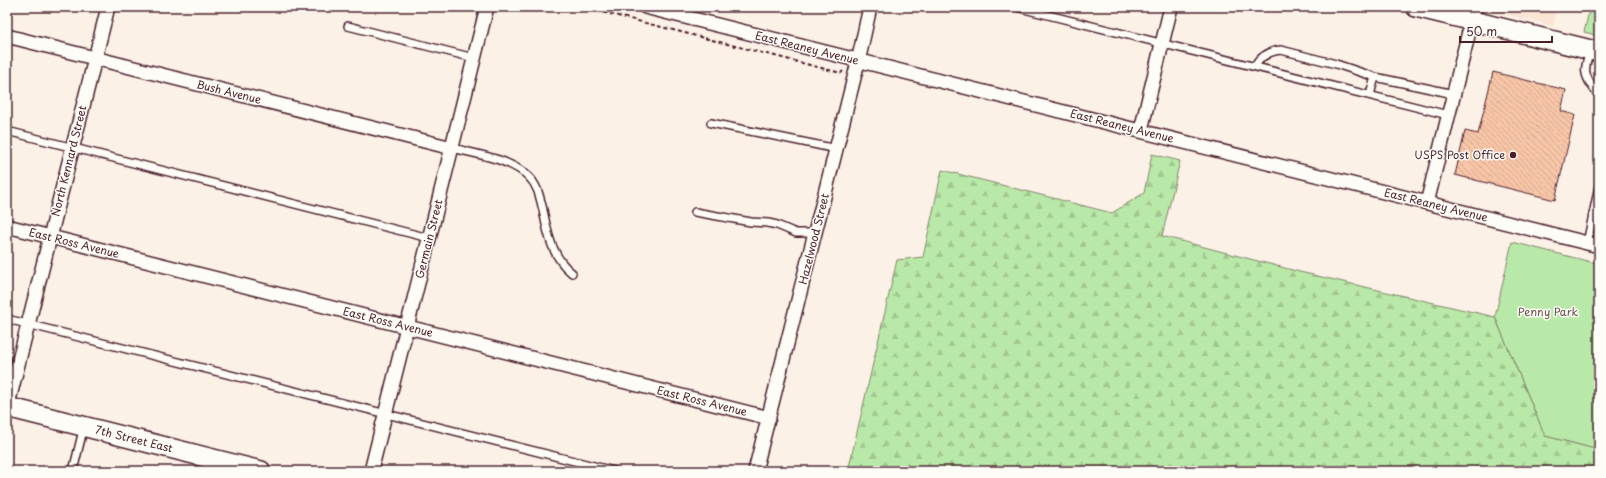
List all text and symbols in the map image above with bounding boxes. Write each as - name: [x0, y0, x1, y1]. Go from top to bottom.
- scale bar: [1460, 18, 1552, 44]
- text: 50 m: [1466, 22, 1497, 40]
- street label: East Reaney Avenue: [753, 26, 861, 69]
- street label: Bush Avenue: [195, 75, 263, 108]
- street label: North Kennard Street: [46, 103, 91, 218]
- street label: East Reaney Avenue: [1068, 104, 1176, 147]
- place label: USPS Post Office: [1414, 146, 1505, 163]
- marker: USPS Post Office: [1508, 150, 1518, 160]
- street label: East Reaney Avenue: [1382, 183, 1490, 226]
- street label: Hazelwood Street: [794, 191, 833, 286]
- street label: Germain Street: [410, 197, 447, 280]
- street label: East Ross Avenue: [27, 223, 121, 262]
- street label: East Ross Avenue: [341, 302, 435, 341]
- park label: Penny Park: [1518, 303, 1579, 320]
- street label: East Ross Avenue: [655, 381, 749, 420]
- street label: 7th Street East: [94, 421, 175, 456]

